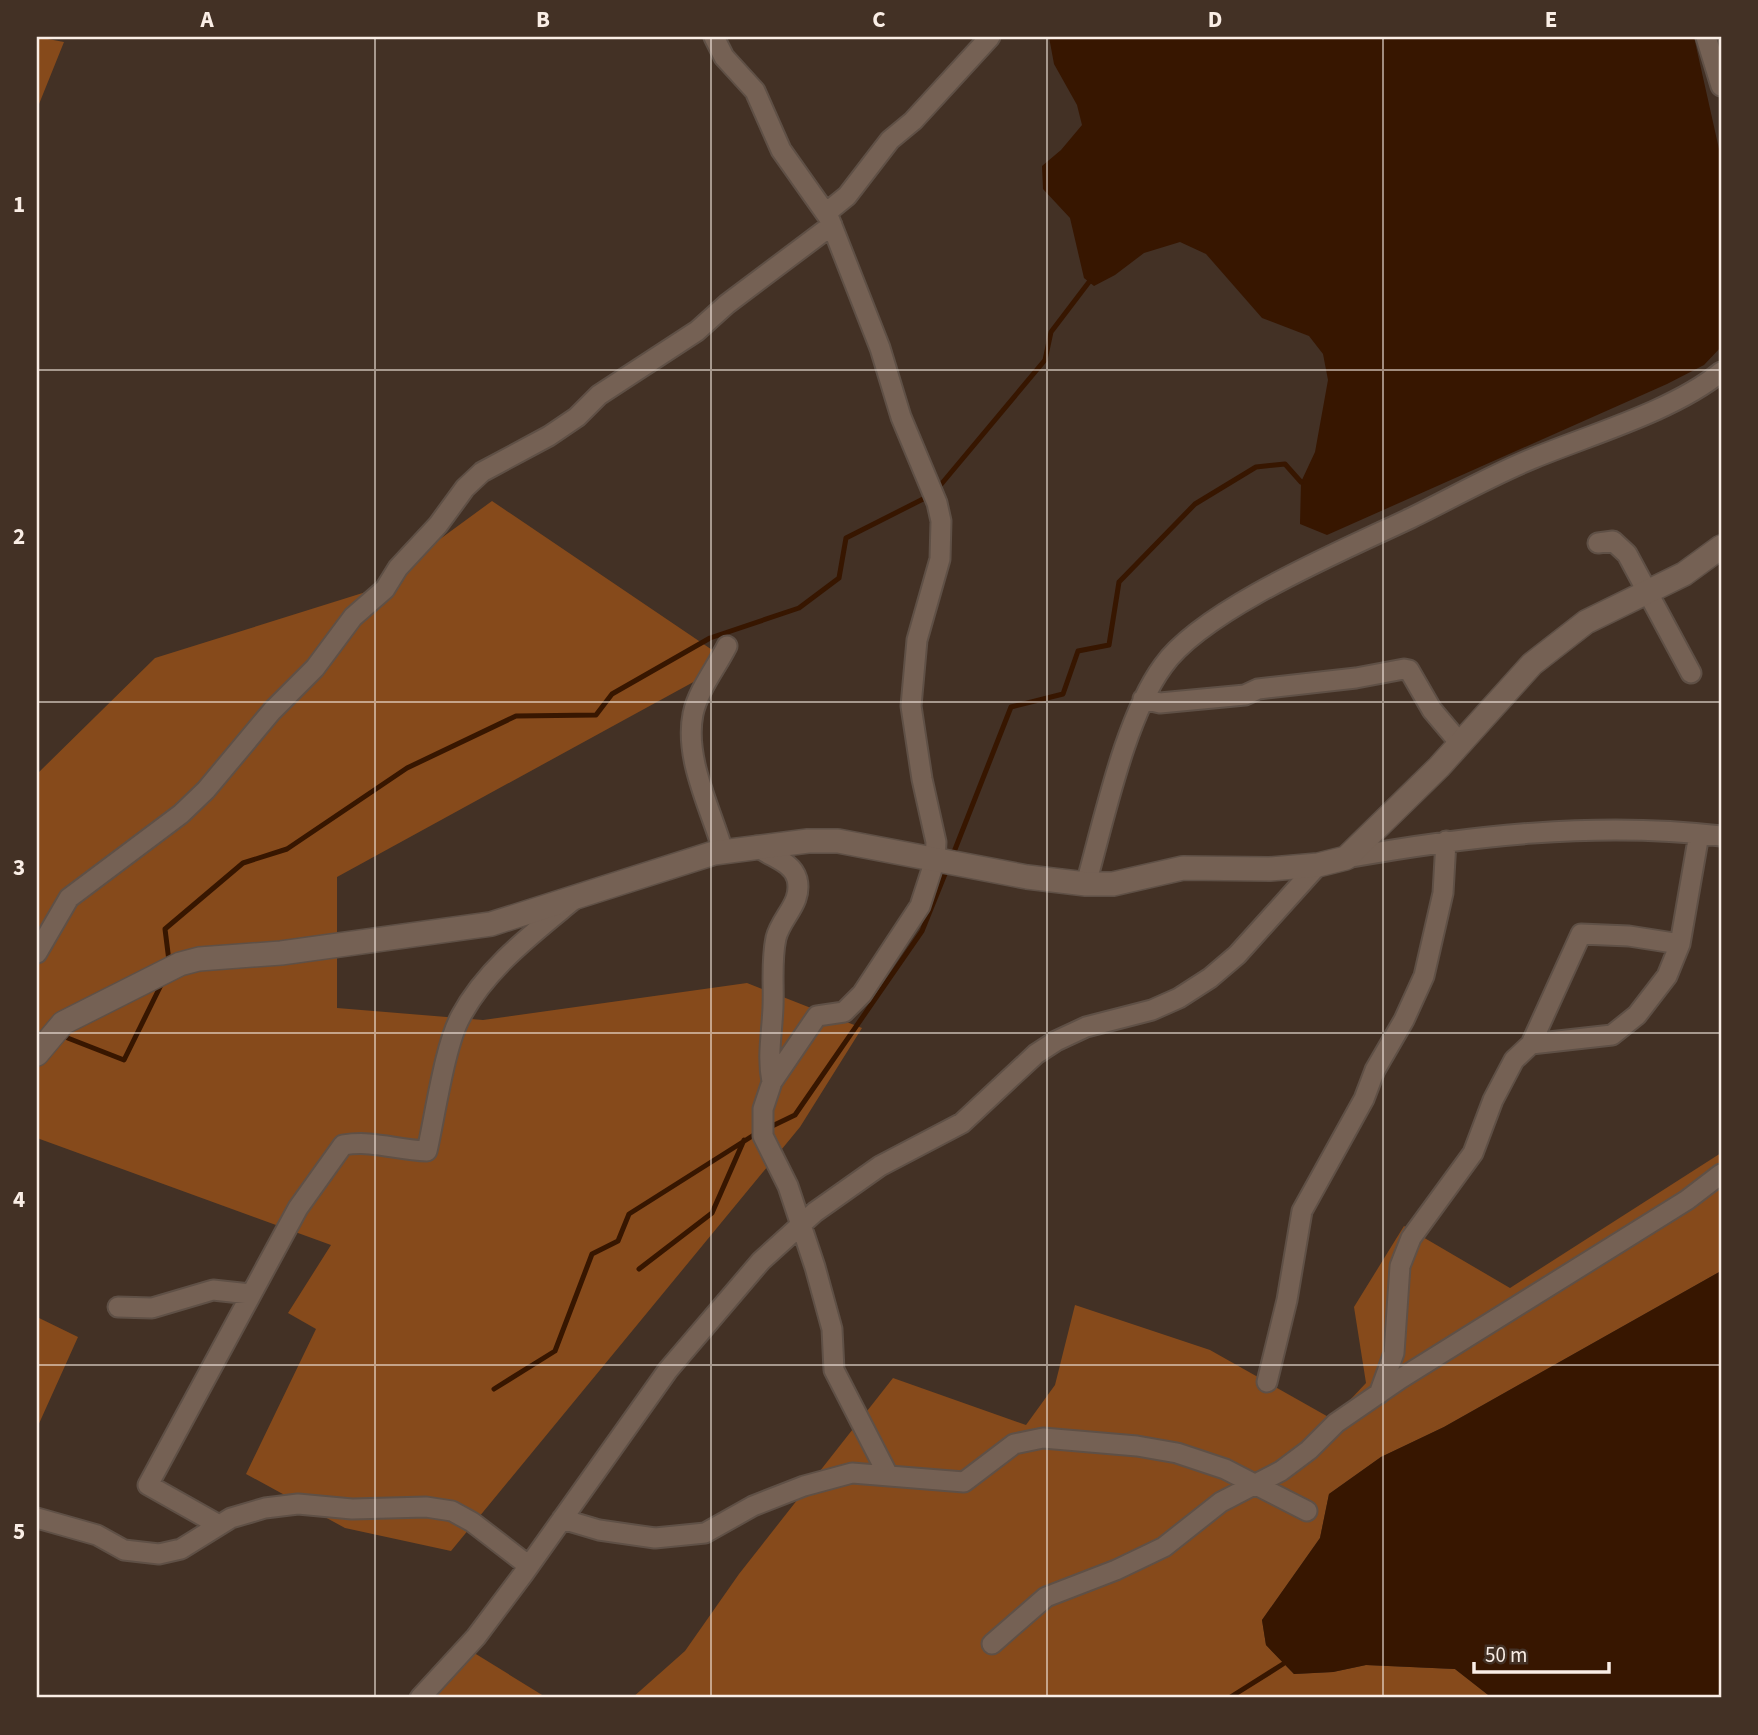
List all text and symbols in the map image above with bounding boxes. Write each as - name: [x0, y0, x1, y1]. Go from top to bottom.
- text: A: [199, 3, 214, 36]
- text: B: [536, 3, 550, 36]
- text: C: [872, 3, 886, 36]
- text: D: [1208, 3, 1222, 36]
- text: E: [1545, 3, 1557, 36]
- text: 1: [13, 188, 25, 221]
- text: 2: [13, 520, 25, 553]
- text: 3: [13, 851, 25, 884]
- text: 4: [13, 1183, 25, 1216]
- text: 5: [13, 1515, 25, 1548]
- scale bar: [1474, 1630, 1609, 1674]
- text: 50 m: [1485, 1640, 1527, 1670]

